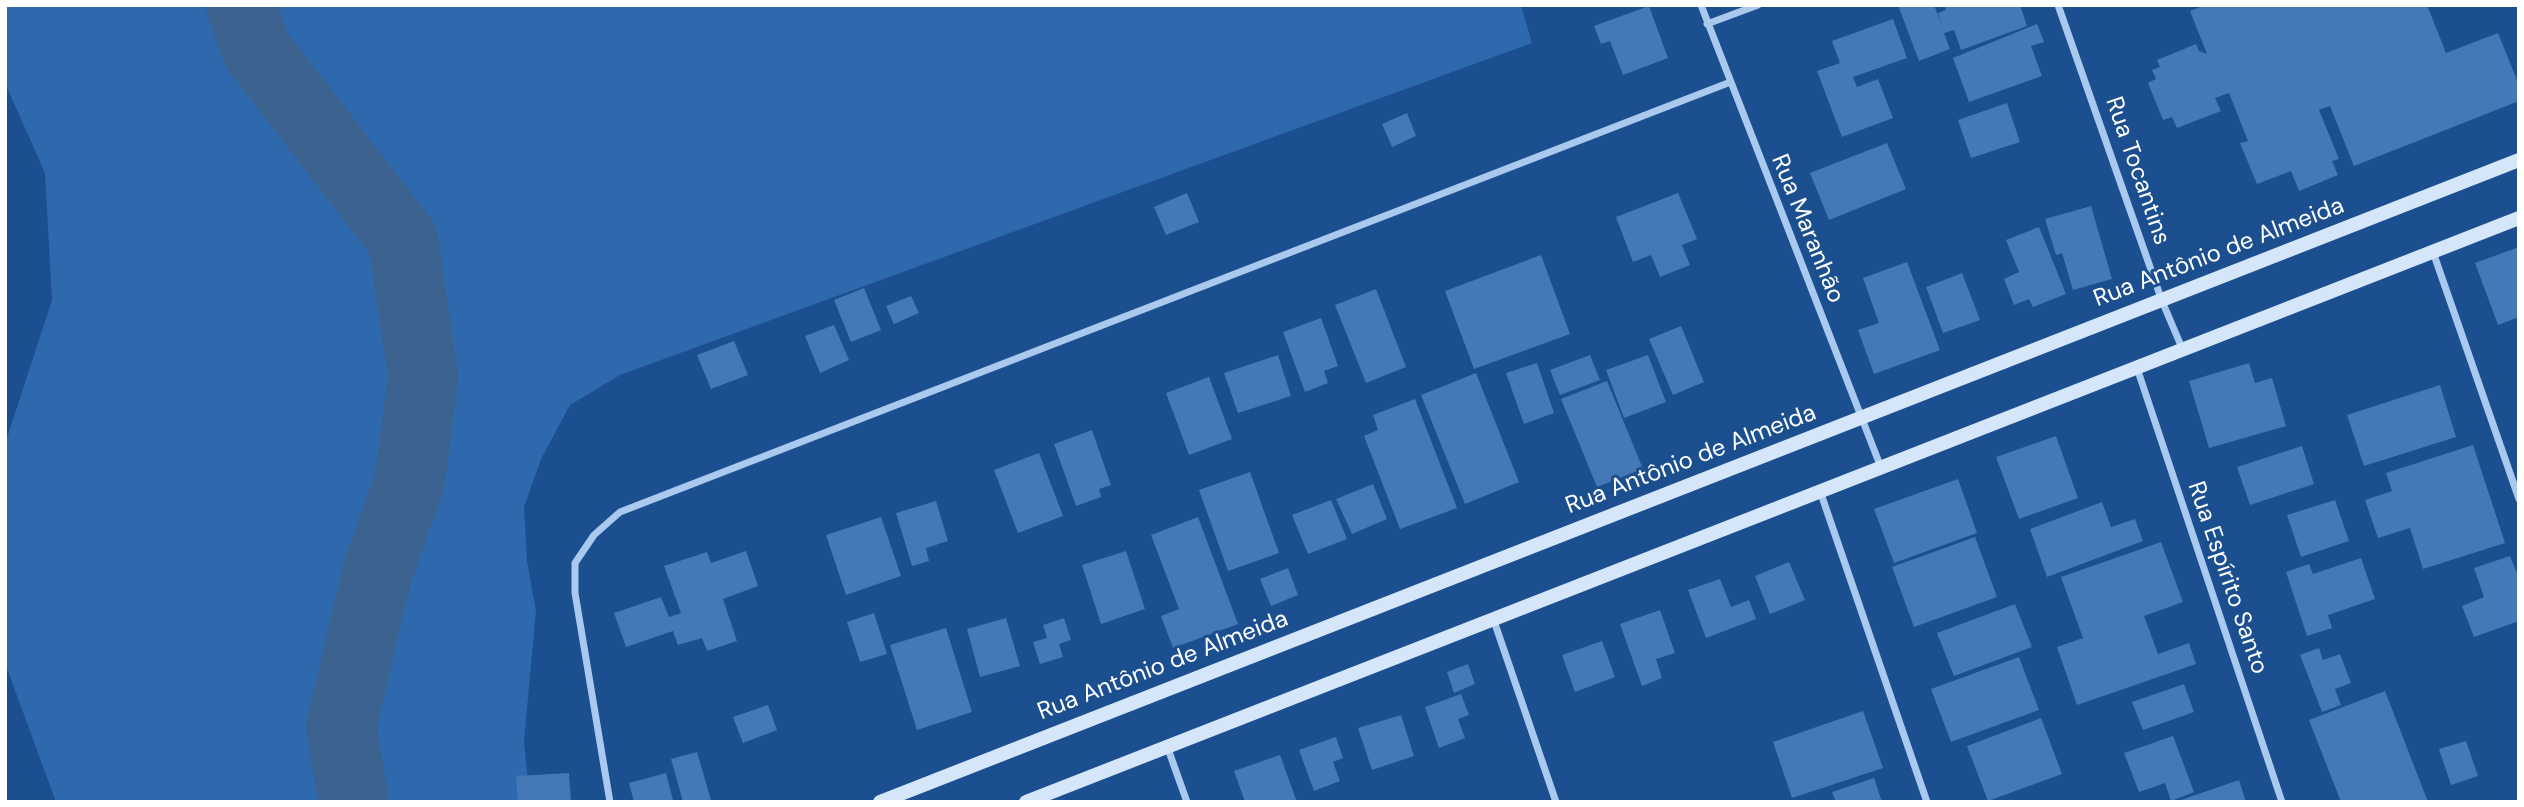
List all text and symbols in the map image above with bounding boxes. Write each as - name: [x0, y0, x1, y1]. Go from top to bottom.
- street label: Rua Tocantins: [2098, 93, 2176, 249]
- street label: Rua Maranhão: [1764, 151, 1850, 307]
- street label: Rua Antônio de Almeida: [2090, 192, 2348, 314]
- street label: Rua Antônio de Almeida: [1562, 399, 1820, 521]
- street label: Rua Espírito Santo: [2181, 478, 2273, 678]
- street label: Rua Antônio de Almeida: [1034, 605, 1292, 727]

